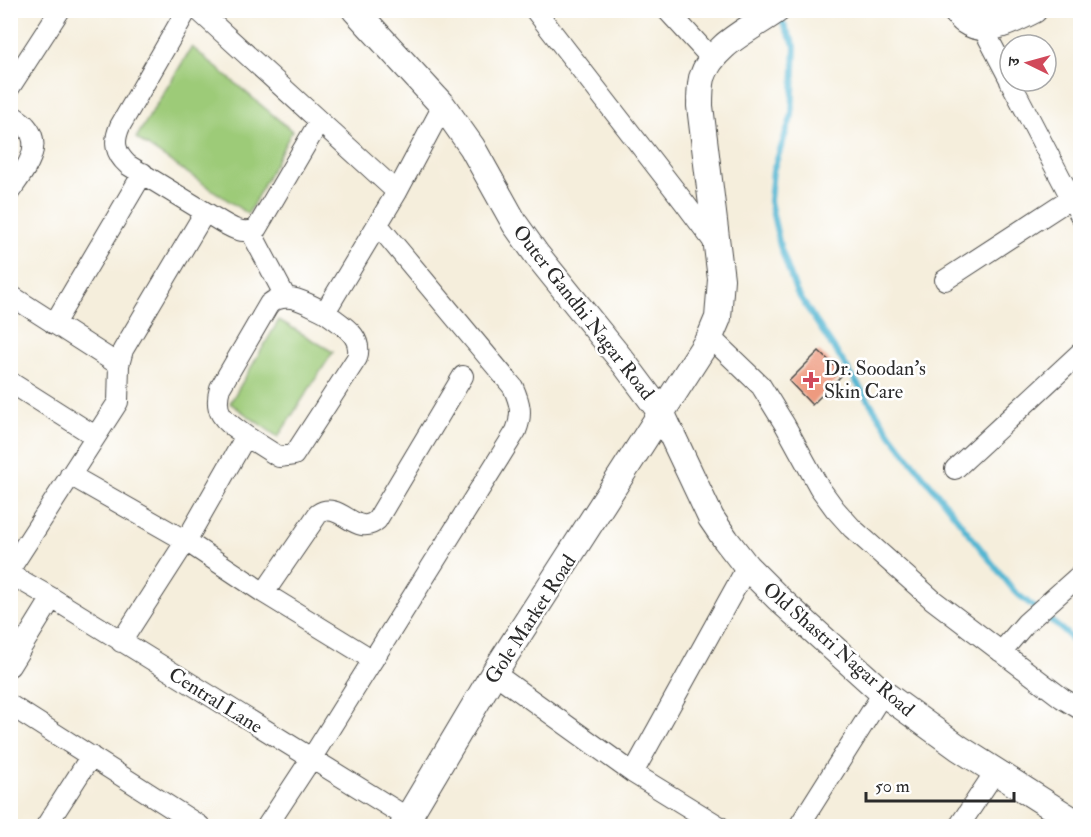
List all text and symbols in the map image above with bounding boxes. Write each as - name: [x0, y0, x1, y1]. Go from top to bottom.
- north arrow: [998, 33, 1058, 93]
- text: उ: [1004, 55, 1025, 68]
- street label: Outer Gandhi Nagar Road: [507, 220, 660, 405]
- place label: Dr. Soodan's Skin Care: [824, 356, 926, 404]
- marker: Dr. Soodan's Skin Care: [802, 371, 820, 389]
- street label: Gole Market Road: [479, 550, 582, 689]
- street label: Old Shastri Nagar Road: [758, 577, 920, 722]
- street label: Central Lane: [164, 662, 267, 739]
- scale bar: [866, 765, 1014, 803]
- text: 50 m: [875, 775, 910, 798]

